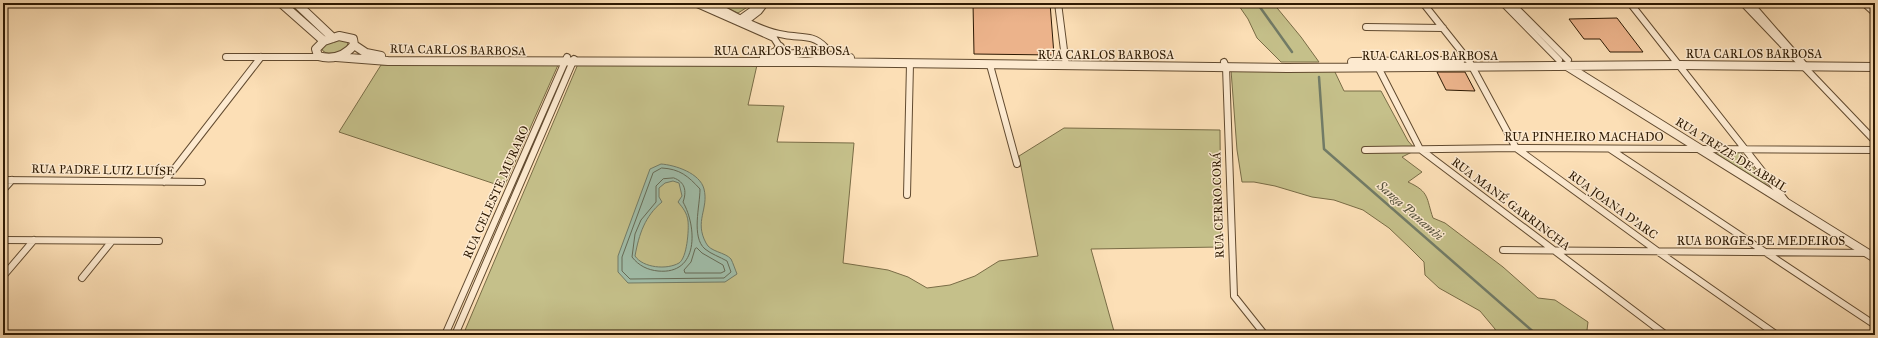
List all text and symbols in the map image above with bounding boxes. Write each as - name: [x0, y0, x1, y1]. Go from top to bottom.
- street label: RUA CARLOS BARBOSA: [390, 42, 526, 58]
- street label: RUA CARLOS BARBOSA: [714, 44, 850, 58]
- street label: RUA CARLOS BARBOSA: [1686, 47, 1822, 61]
- street label: RUA CARLOS BARBOSA: [1038, 48, 1174, 62]
- street label: RUA CARLOS BARBOSA: [1362, 49, 1498, 63]
- street label: RUA TREZE DE ABRIL: [1673, 114, 1791, 196]
- street label: RUA CELESTE MURARO: [460, 123, 532, 261]
- street label: RUA PINHEIRO MACHADO: [1504, 130, 1664, 144]
- street label: RUA CERRO CORÁ: [1208, 151, 1227, 259]
- street label: RUA MANÉ GARRINCHA: [1449, 153, 1574, 253]
- street label: RUA PADRE LUIZ LUÍSE: [31, 160, 175, 178]
- street label: RUA JOANA D'ARC: [1565, 168, 1660, 243]
- water label: Sanga Panambi: [1373, 177, 1447, 244]
- street label: RUA BORGES DE MEDEIROS: [1677, 234, 1845, 248]

